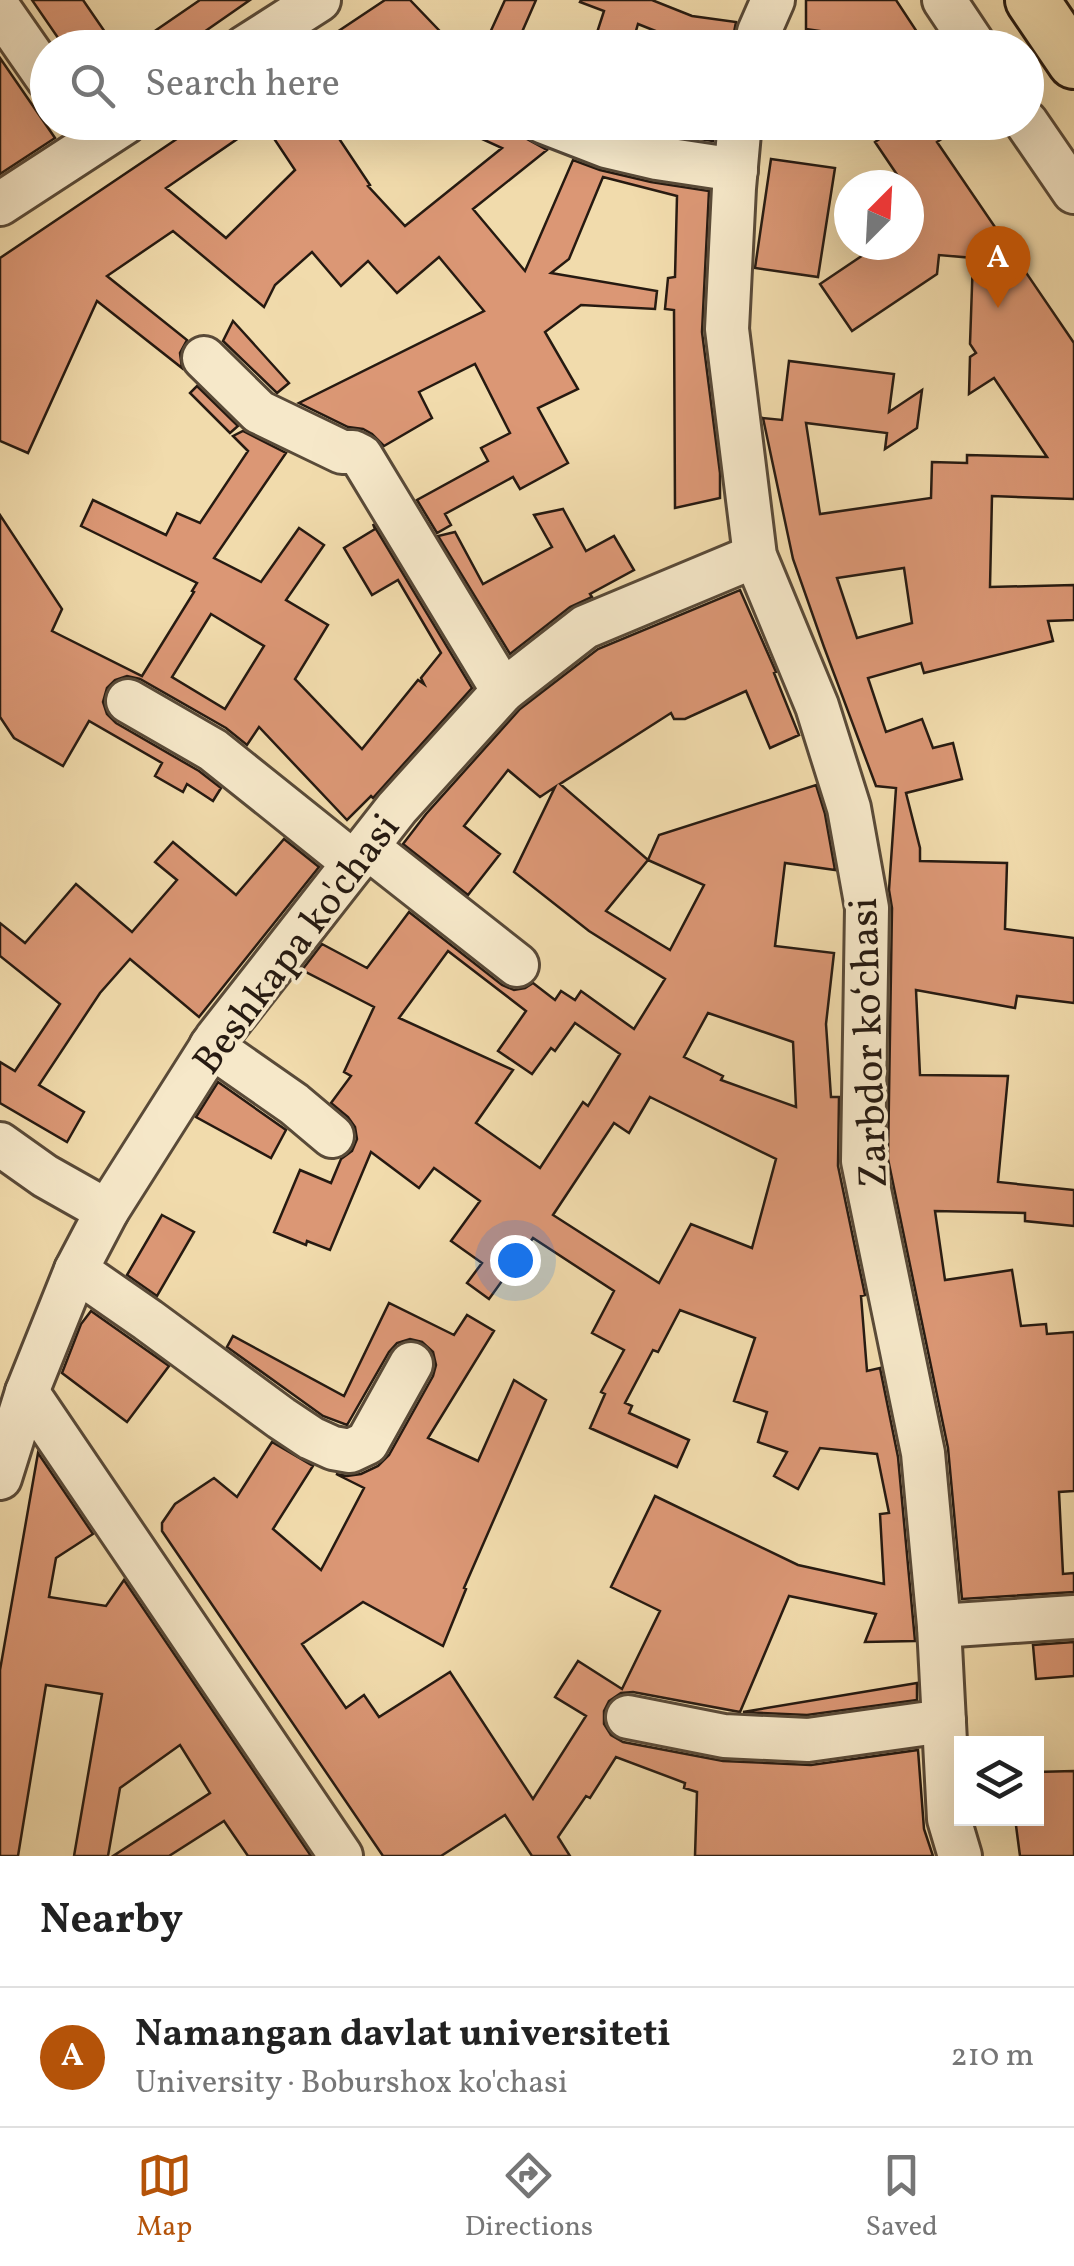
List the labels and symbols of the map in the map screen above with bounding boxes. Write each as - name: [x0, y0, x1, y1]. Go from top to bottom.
- north arrow: [834, 170, 924, 260]
- pin: A: [966, 226, 1030, 308]
- street label: Beshkapa ko'chasi: [181, 803, 415, 1088]
- street label: Zarbdor koʻchasi: [838, 897, 904, 1189]
- your location: [490, 1235, 541, 1286]

